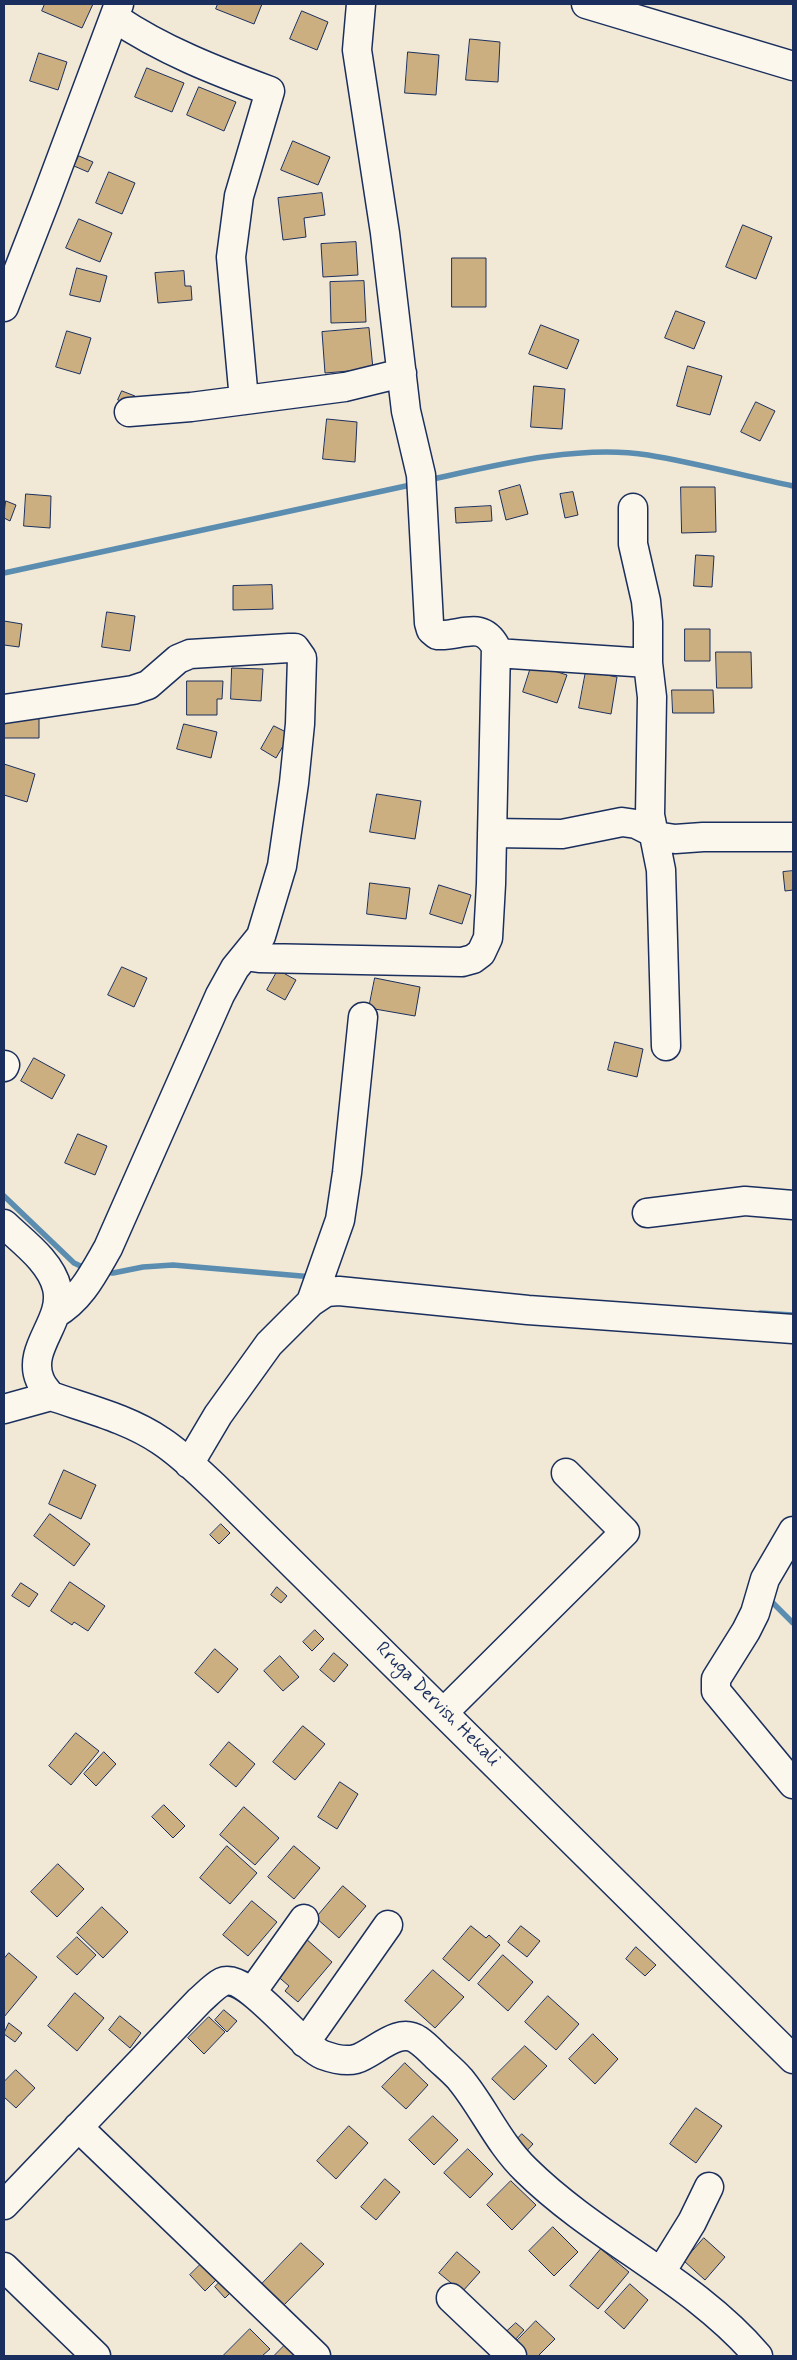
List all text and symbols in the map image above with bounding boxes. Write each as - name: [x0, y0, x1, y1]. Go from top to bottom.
- street label: Rruga Dervish Hekali: [370, 1638, 504, 1772]

